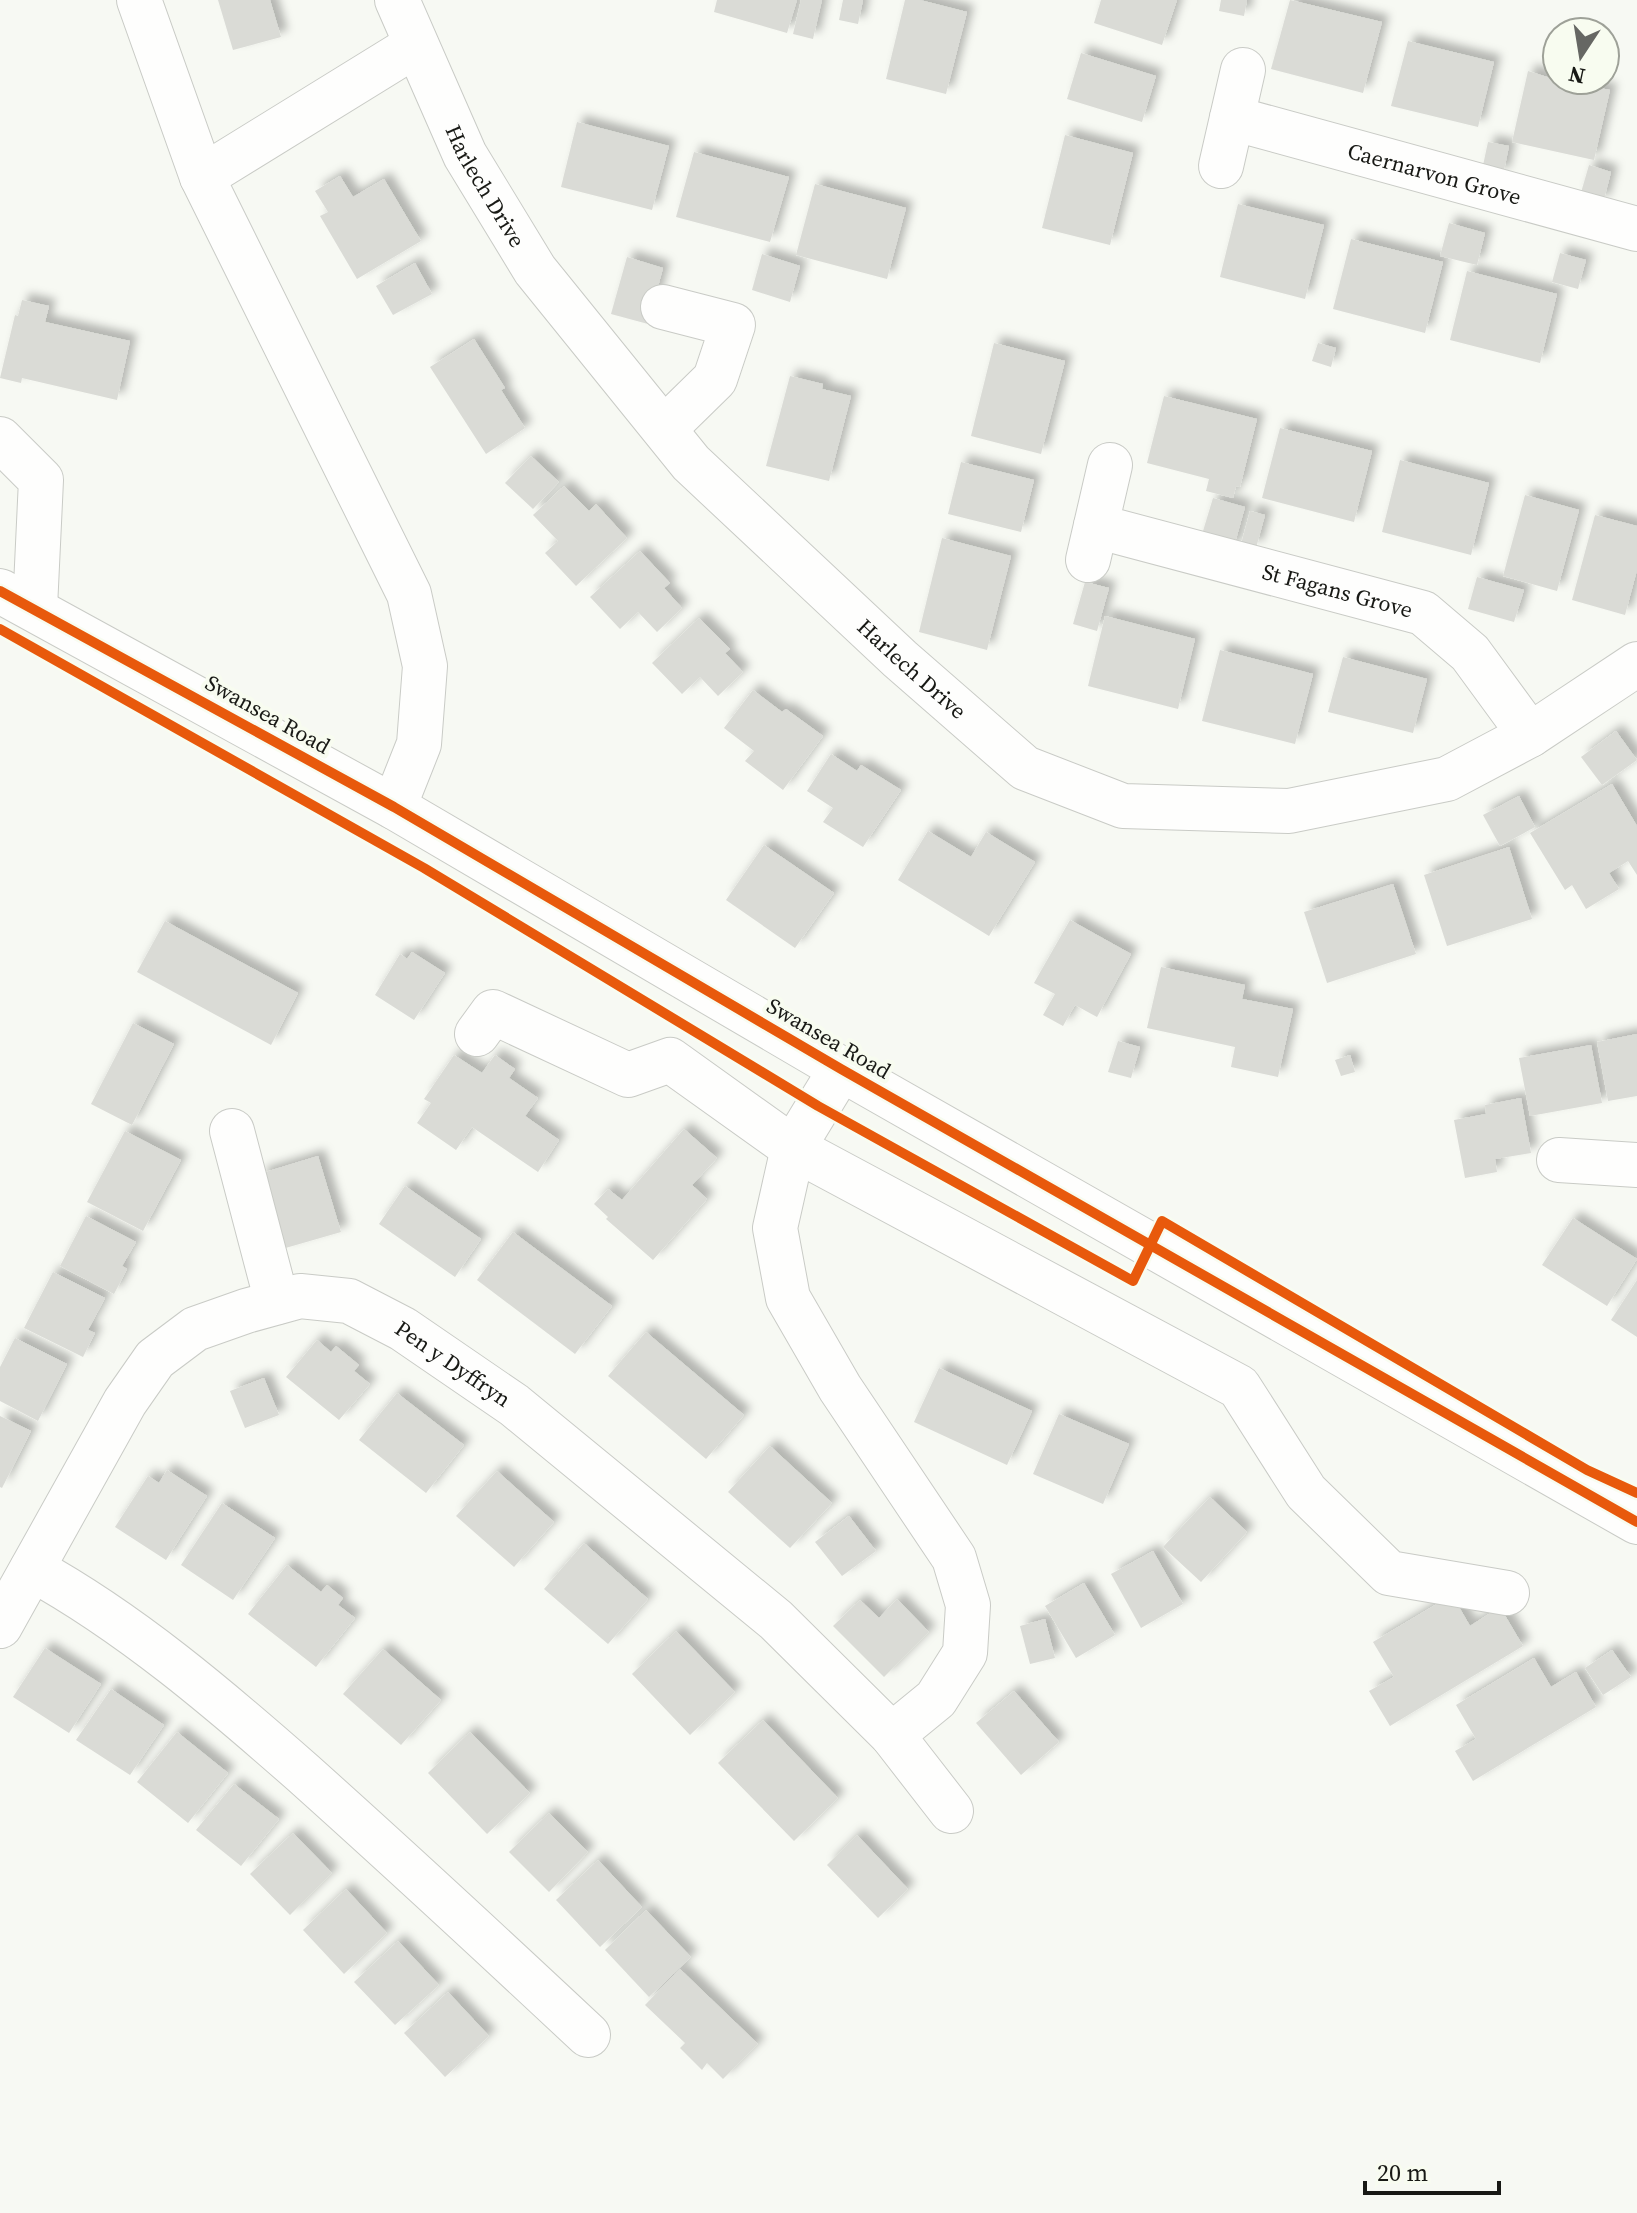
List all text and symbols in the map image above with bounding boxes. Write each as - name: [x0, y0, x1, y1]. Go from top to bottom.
- north arrow: [1541, 16, 1621, 96]
- text: N: [1566, 59, 1588, 92]
- street label: Harlech Drive: [439, 120, 532, 253]
- street label: Caernarvon Grove: [1344, 135, 1525, 212]
- street label: St Fagans Grove: [1259, 556, 1416, 625]
- street label: Harlech Drive: [851, 612, 973, 725]
- street label: Swansea Road: [200, 667, 336, 761]
- street label: Swansea Road: [762, 990, 897, 1086]
- street label: Pen y Dyffryn: [389, 1313, 517, 1414]
- scale bar: [1365, 2145, 1499, 2195]
- text: 20 m: [1377, 2156, 1428, 2189]

